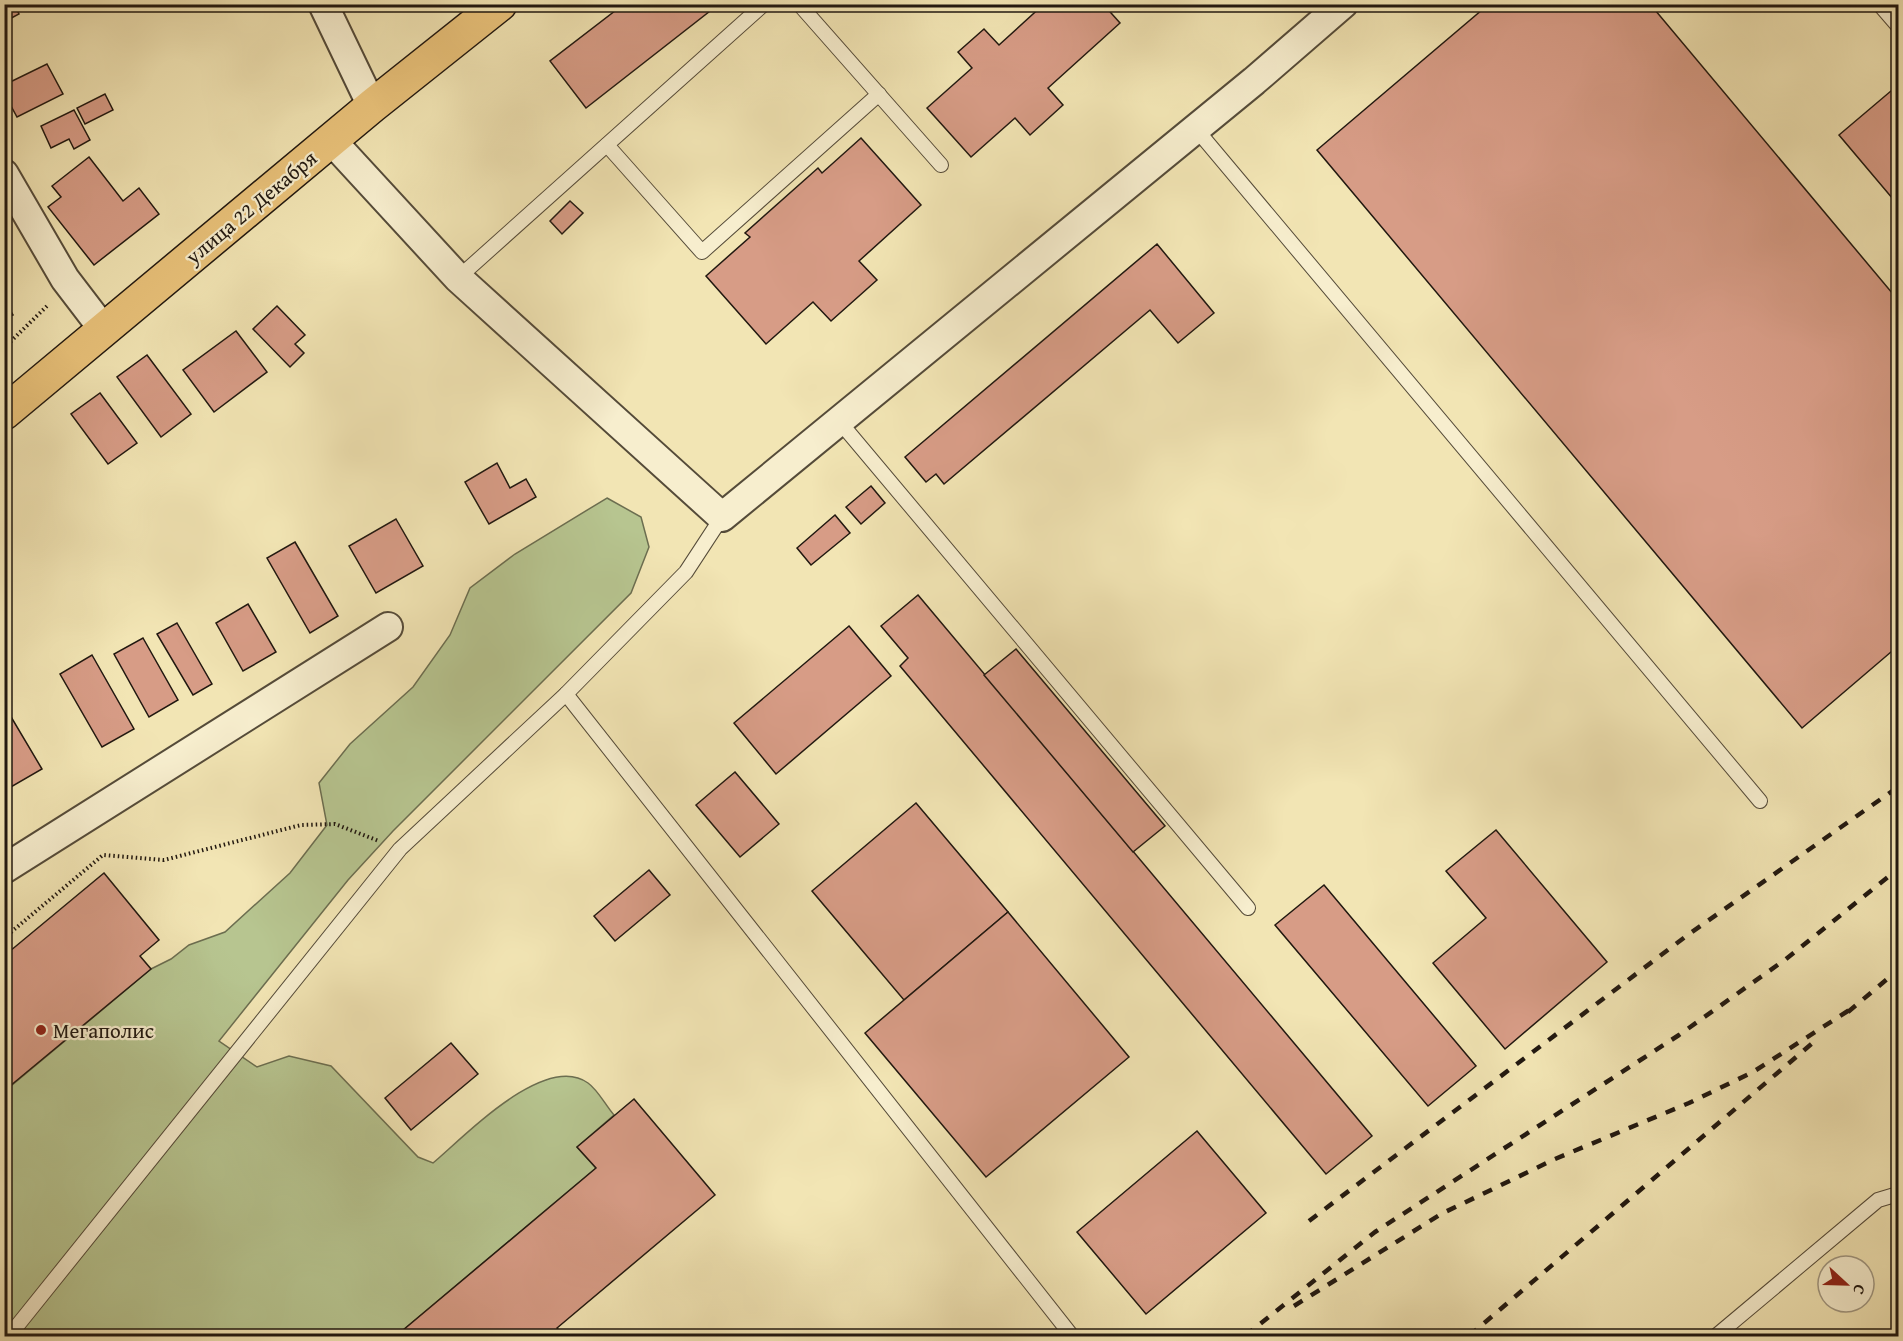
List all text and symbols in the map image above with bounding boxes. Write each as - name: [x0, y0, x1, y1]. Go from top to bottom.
- street label: улица 22 Декабря: [178, 142, 324, 272]
- place label: Мегаполис: [53, 1015, 154, 1046]
- marker: Мегаполис: [34, 1023, 48, 1037]
- north arrow: [1816, 1254, 1876, 1314]
- text: С: [1847, 1281, 1873, 1298]

